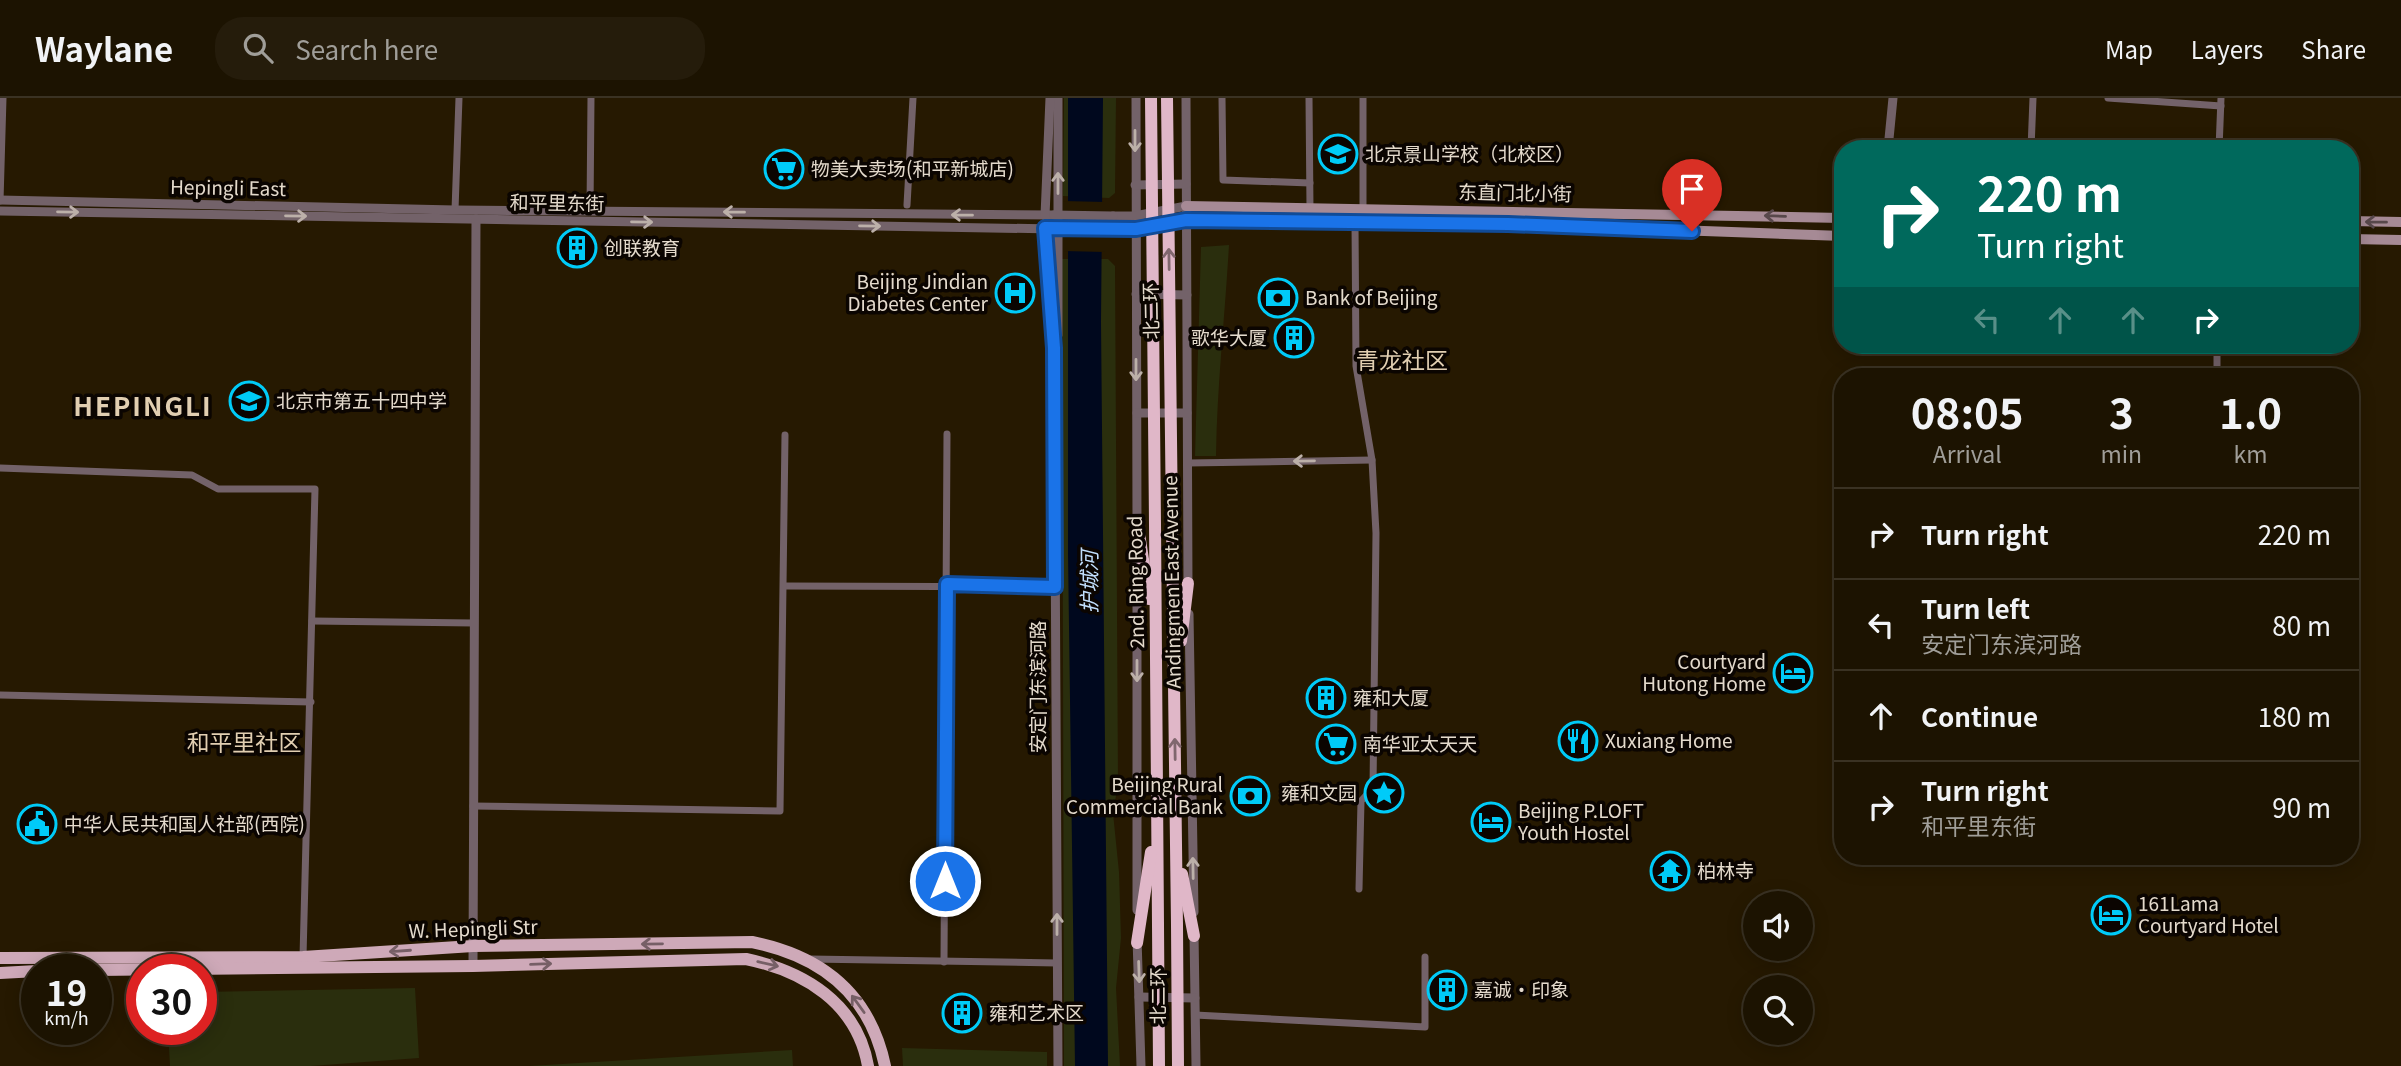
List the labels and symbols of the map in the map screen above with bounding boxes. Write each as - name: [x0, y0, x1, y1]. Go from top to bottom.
- one-way arrow: [1129, 130, 1142, 153]
- school or university icon: 北京景山学校（北校区）: [1317, 133, 1359, 175]
- place label: 北京景山学校（北校区）: [1365, 139, 1574, 166]
- supermarket icon: 物美大卖场(和平新城店): [763, 148, 805, 190]
- place label: 物美大卖场(和平新城店): [811, 154, 1014, 181]
- pin: [1662, 159, 1722, 231]
- street label: Hepingli East: [170, 172, 286, 201]
- one-way arrow: [1051, 172, 1065, 195]
- street label: 东直门北小街: [1458, 177, 1572, 206]
- street label: 和平里东街: [509, 187, 605, 216]
- one-way arrow: [56, 206, 79, 219]
- one-way arrow: [723, 206, 746, 219]
- one-way arrow: [950, 208, 973, 222]
- one-way arrow: [284, 210, 307, 223]
- one-way arrow: [1763, 210, 1786, 223]
- one-way arrow: [630, 215, 653, 229]
- one-way arrow: [2364, 215, 2387, 229]
- one-way arrow: [858, 219, 881, 232]
- building icon: 创联教育: [556, 227, 598, 269]
- place label: 创联教育: [604, 233, 680, 260]
- one-way arrow: [1162, 248, 1176, 271]
- place label: Beijing Jindian Diabetes Center: [848, 267, 989, 316]
- hospital icon: Beijing Jindian Diabetes Center: [994, 272, 1036, 314]
- bank icon: Bank of Beijing: [1257, 277, 1299, 319]
- street label: 北二环: [1136, 282, 1163, 340]
- place label: Bank of Beijing: [1305, 283, 1438, 310]
- building icon: 歌华大厦: [1273, 317, 1315, 359]
- place label: 歌华大厦: [1191, 323, 1267, 350]
- district label: 青龙社区: [1356, 342, 1448, 376]
- one-way arrow: [1129, 359, 1143, 382]
- school or university icon: 北京市第五十四中学: [228, 380, 270, 422]
- district label: HEPINGLI: [73, 386, 213, 423]
- place label: 北京市第五十四中学: [276, 386, 447, 413]
- one-way arrow: [1292, 454, 1315, 468]
- street label: Andingmen East Avenue: [1155, 475, 1186, 689]
- street label: 2nd. Ring Road: [1120, 515, 1149, 649]
- water label: 护城河: [1073, 547, 1103, 614]
- street label: 安定门东滨河路: [1023, 620, 1050, 754]
- place label: Courtyard Hutong Home: [1642, 647, 1766, 696]
- hotel icon: Courtyard Hutong Home: [1772, 652, 1814, 694]
- one-way arrow: [1130, 660, 1144, 683]
- building icon: 雍和大厦: [1305, 677, 1347, 719]
- place label: 雍和大厦: [1353, 683, 1429, 710]
- restaurant icon: Xuxiang Home: [1557, 720, 1599, 762]
- supermarket icon: 南华亚太天天: [1315, 723, 1357, 765]
- district label: 和平里社区: [187, 724, 302, 758]
- place label: Xuxiang Home: [1605, 726, 1733, 753]
- place label: 南华亚太天天: [1363, 729, 1477, 756]
- one-way arrow: [1168, 738, 1182, 761]
- place label: Beijing Rural Commercial Bank: [1066, 770, 1224, 819]
- place icon: 雍和文园: [1363, 772, 1405, 814]
- bank icon: Beijing Rural Commercial Bank: [1229, 775, 1271, 817]
- place label: 雍和文园: [1281, 778, 1357, 805]
- place label: Beijing P.LOFT Youth Hostel: [1517, 796, 1644, 845]
- hotel icon: Beijing P.LOFT Youth Hostel: [1470, 801, 1512, 843]
- public building icon: 中华人民共和国人社部(西院): [16, 803, 58, 845]
- place label: 中华人民共和国人社部(西院): [64, 809, 305, 836]
- position arrow: [908, 844, 982, 918]
- temple icon: 柏林寺: [1649, 850, 1691, 892]
- one-way arrow: [1186, 856, 1200, 879]
- place label: 柏林寺: [1697, 856, 1754, 883]
- place label: 161Lama Courtyard Hotel: [2138, 889, 2279, 938]
- hotel icon: 161Lama Courtyard Hotel: [2090, 894, 2132, 936]
- street label: W. Hepingli Str: [408, 912, 539, 943]
- one-way arrow: [1050, 913, 1064, 936]
- one-way arrow: [640, 937, 663, 951]
- one-way arrow: [389, 945, 412, 958]
- speed limit sign: 30: [126, 954, 217, 1045]
- one-way arrow: [530, 958, 553, 971]
- one-way arrow: [756, 958, 779, 971]
- one-way arrow: [1132, 961, 1145, 984]
- street label: 北二环: [1143, 967, 1170, 1025]
- building icon: 嘉诚·印象: [1426, 969, 1468, 1011]
- place label: 嘉诚·印象: [1474, 975, 1569, 1002]
- building icon: 雍和艺术区: [941, 992, 983, 1034]
- one-way arrow: [851, 995, 865, 1014]
- place label: 雍和艺术区: [989, 998, 1084, 1025]

